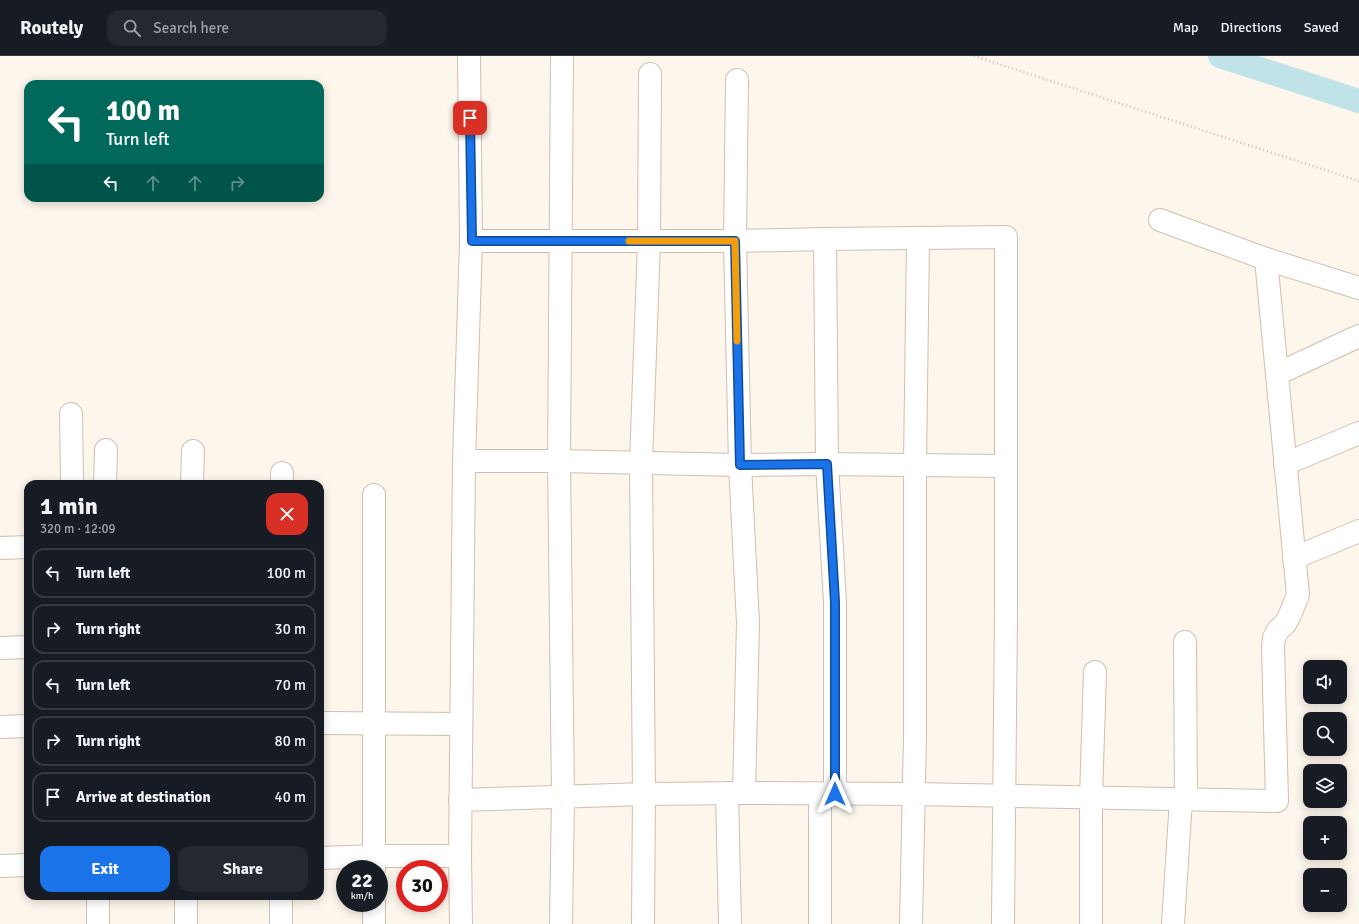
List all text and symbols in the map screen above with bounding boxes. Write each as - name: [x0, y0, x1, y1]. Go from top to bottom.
- search box: [107, 10, 387, 46]
- text: Routely: [20, 16, 83, 40]
- icon: search: [121, 17, 143, 39]
- text: Search here: [153, 19, 229, 37]
- text: Map: [1173, 19, 1199, 36]
- text: Directions: [1221, 19, 1282, 36]
- text: Saved: [1304, 19, 1339, 36]
- text: 100 m: [106, 94, 180, 128]
- icon: left: [40, 96, 92, 148]
- pin: [453, 101, 487, 135]
- icon: arrive: [459, 107, 481, 129]
- text: Turn left: [106, 128, 169, 150]
- icon: left: [100, 172, 122, 194]
- icon: ahead: [142, 172, 164, 194]
- icon: ahead: [184, 172, 206, 194]
- icon: right: [226, 172, 248, 194]
- text: 1 min: [40, 491, 98, 521]
- button: close: [266, 493, 308, 535]
- text: 320 m · 12:09: [40, 521, 116, 537]
- icon: left: [42, 562, 64, 584]
- text: Turn left: [76, 564, 130, 582]
- text: 100 m: [266, 564, 306, 582]
- icon: right: [42, 618, 64, 640]
- text: Turn right: [76, 620, 141, 638]
- text: 30 m: [275, 620, 306, 638]
- map controls: [1303, 660, 1347, 912]
- button: sound: [1303, 660, 1347, 704]
- icon: left: [42, 674, 64, 696]
- text: Turn left: [76, 676, 130, 694]
- text: 70 m: [275, 676, 306, 694]
- button: search: [1303, 712, 1347, 756]
- icon: right: [42, 730, 64, 752]
- text: Turn right: [76, 732, 141, 750]
- text: 80 m: [275, 732, 306, 750]
- button: layers: [1303, 764, 1347, 808]
- position arrow: [814, 773, 856, 815]
- icon: arrive: [42, 786, 64, 808]
- text: Arrive at destination: [76, 788, 211, 806]
- text: 40 m: [275, 788, 306, 806]
- button: +: [1303, 816, 1347, 860]
- button: Exit: [40, 846, 170, 892]
- button: Share: [178, 846, 308, 892]
- speed limit sign: 30: [396, 860, 448, 912]
- text: 22: [351, 868, 373, 893]
- button: −: [1303, 868, 1347, 912]
- text: km/h: [351, 890, 373, 902]

